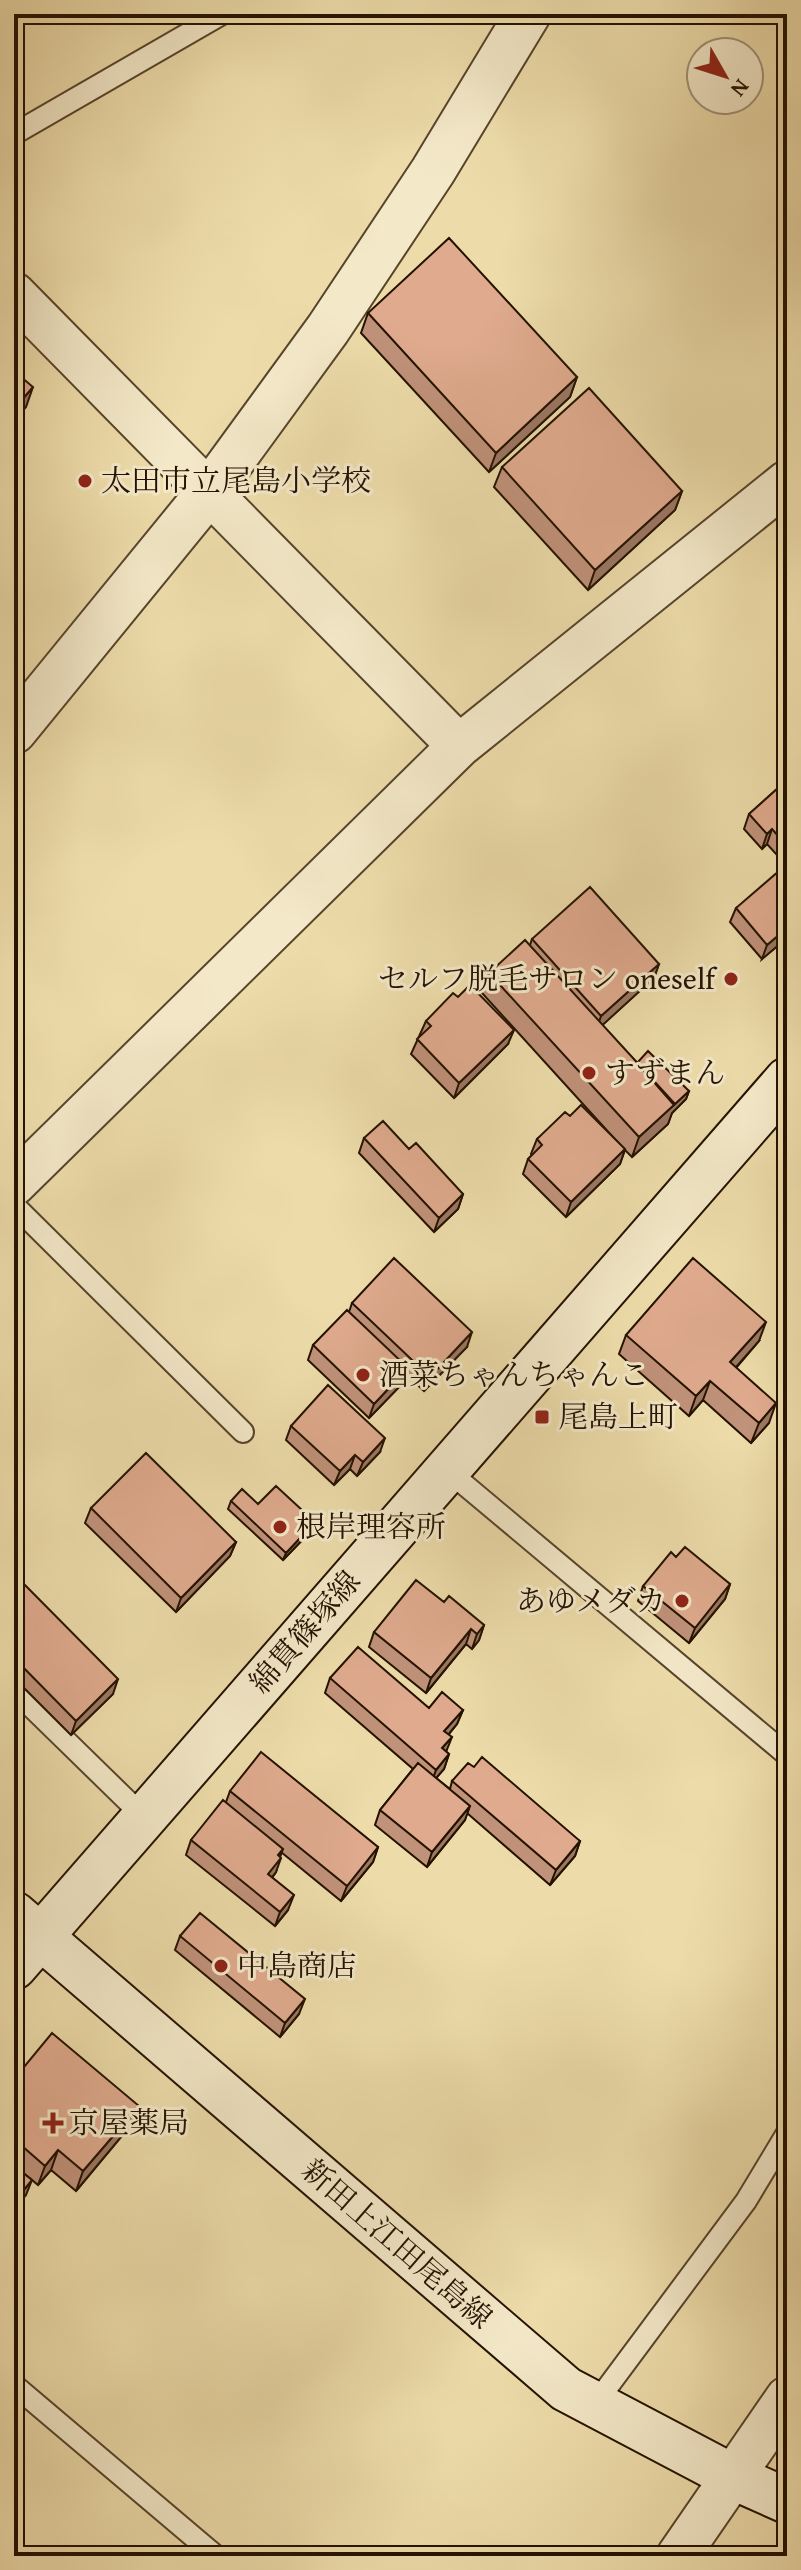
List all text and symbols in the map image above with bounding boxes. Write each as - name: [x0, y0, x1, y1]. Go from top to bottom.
- north arrow: [685, 36, 765, 116]
- text: N: [723, 73, 758, 105]
- place label: 太田市立尾島小学校: [101, 458, 371, 502]
- marker: 太田市立尾島小学校: [76, 472, 94, 490]
- place label: セルフ脱毛サロン oneself: [378, 956, 718, 1000]
- marker: セルフ脱毛サロン oneself: [722, 970, 740, 988]
- place label: すずまん: [605, 1050, 725, 1094]
- marker: すずまん: [580, 1064, 598, 1082]
- place label: 酒菜ちゃんちゃんこ: [379, 1352, 649, 1396]
- marker: 酒菜ちゃんちゃんこ: [354, 1366, 372, 1384]
- place label: 尾島上町: [558, 1394, 678, 1438]
- marker: 尾島上町: [533, 1408, 551, 1426]
- place label: 根岸理容所: [296, 1504, 446, 1548]
- marker: 根岸理容所: [271, 1518, 289, 1536]
- street label: 綿貫篠塚線: [238, 1560, 370, 1702]
- place label: あゆメダカ: [516, 1578, 666, 1622]
- marker: あゆメダカ: [673, 1592, 691, 1610]
- place label: 中島商店: [237, 1943, 357, 1987]
- marker: 中島商店: [212, 1957, 230, 1975]
- place label: 京屋薬局: [69, 2100, 189, 2144]
- marker: 京屋薬局: [44, 2114, 62, 2132]
- street label: 新田上江田尾島線: [293, 2148, 503, 2339]

